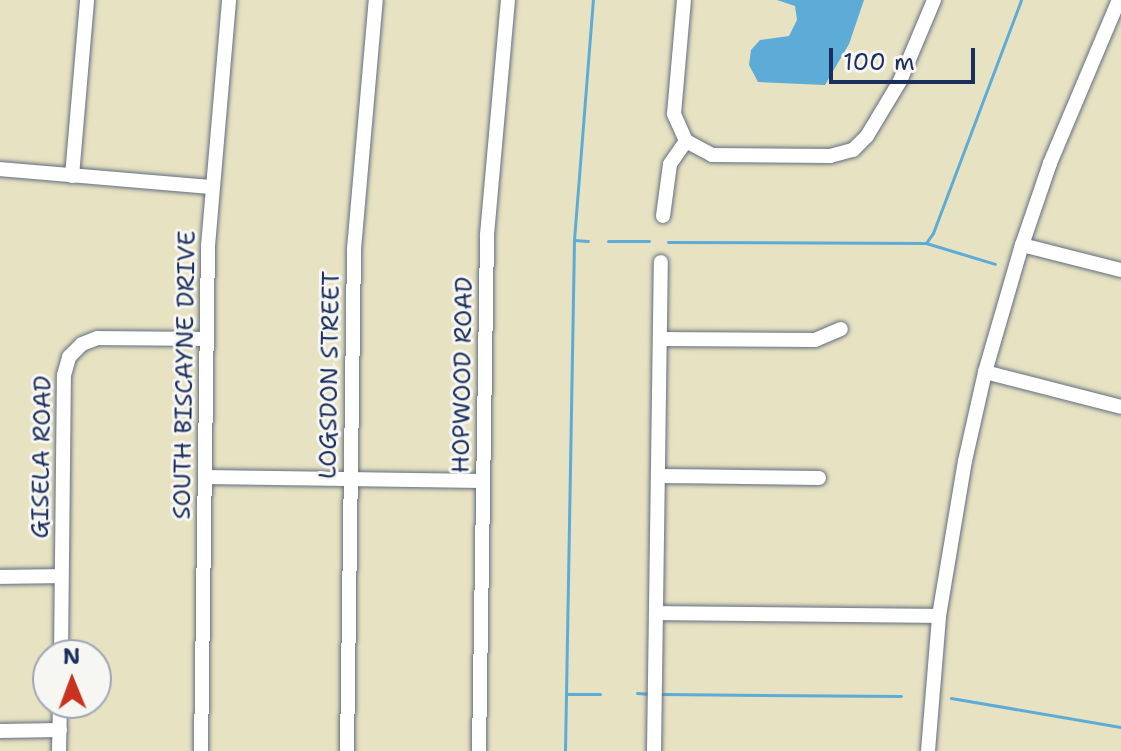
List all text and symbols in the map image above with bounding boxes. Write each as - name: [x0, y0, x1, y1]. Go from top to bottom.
- scale bar: [833, 32, 979, 82]
- text: 100 m: [843, 46, 915, 78]
- street label: SOUTH BISCAYNE DRIVE: [168, 230, 202, 520]
- street label: LOGSDON STREET: [314, 271, 346, 479]
- street label: HOPWOOD ROAD: [447, 276, 479, 474]
- street label: GISELA ROAD: [26, 375, 58, 539]
- north arrow: [32, 639, 112, 719]
- text: N: [63, 642, 81, 671]

